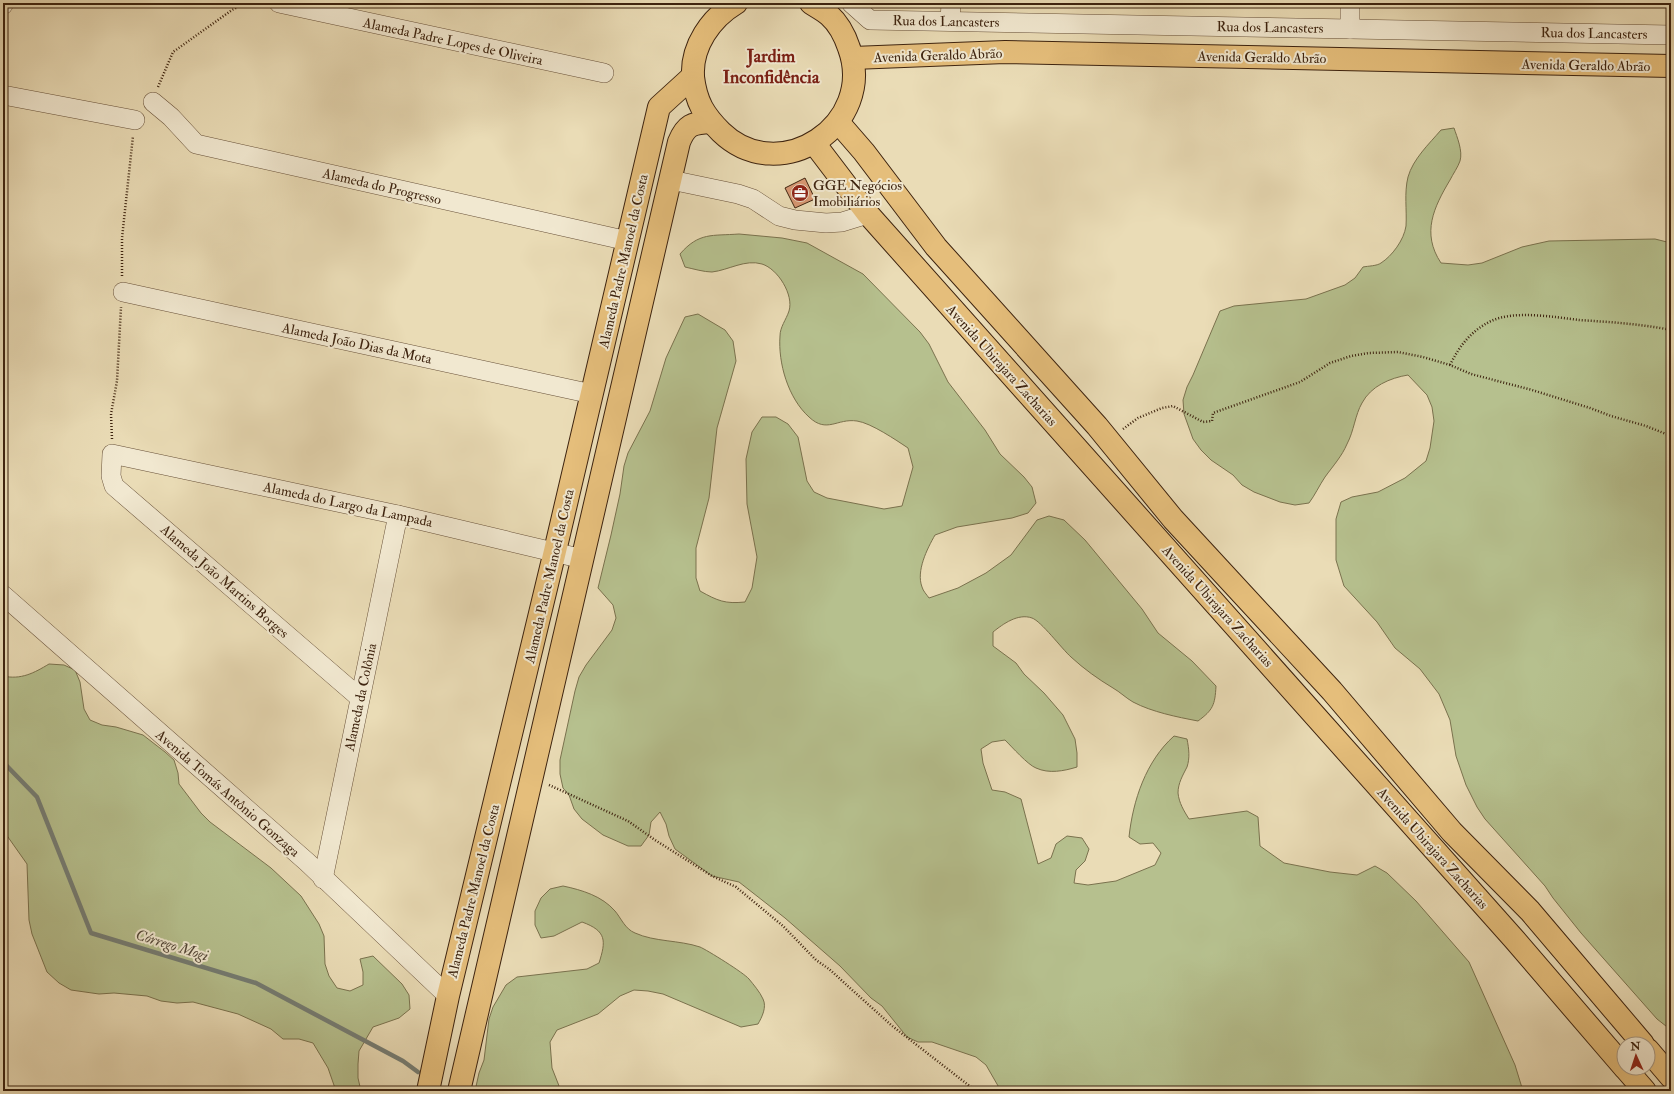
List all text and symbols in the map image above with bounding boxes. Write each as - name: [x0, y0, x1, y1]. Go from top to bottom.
- street label: Rua dos Lancasters: [892, 12, 1000, 31]
- street label: Alameda Padre Lopes de Oliveira: [360, 14, 545, 70]
- street label: Rua dos Lancasters: [1216, 18, 1324, 37]
- street label: Rua dos Lancasters: [1540, 24, 1648, 43]
- district label: Jardim Inconfidência: [723, 45, 820, 89]
- street label: Avenida Geraldo Abrão: [872, 45, 1003, 66]
- street label: Avenida Geraldo Abrão: [1196, 48, 1327, 67]
- street label: Avenida Geraldo Abrão: [1520, 56, 1651, 75]
- street label: Alameda do Progresso: [320, 164, 443, 208]
- street label: Alameda Padre Manoel da Costa: [595, 172, 652, 351]
- place label: GGE Negócios Imobiliários: [813, 177, 902, 210]
- office icon: GGE Negócios Imobiliários: [790, 183, 810, 203]
- street label: Avenida Ubirajara Zacharias: [942, 300, 1061, 430]
- street label: Alameda João Dias da Mota: [280, 319, 434, 368]
- street label: Alameda do Largo da Lampada: [261, 478, 434, 532]
- street label: Alameda Padre Manoel da Costa: [521, 487, 578, 666]
- street label: Alameda João Martins Borges: [156, 520, 292, 642]
- street label: Avenida Ubirajara Zacharias: [1158, 541, 1277, 671]
- street label: Alameda da Colônia: [341, 641, 380, 754]
- street label: Avenida Tomás Antônio Gonzaga: [151, 726, 303, 861]
- street label: Avenida Ubirajara Zacharias: [1373, 783, 1492, 913]
- street label: Alameda Padre Manoel da Costa: [443, 802, 503, 981]
- water label: Córrego Mogi: [133, 925, 210, 966]
- north arrow: [1616, 1036, 1656, 1076]
- text: N: [1629, 1040, 1642, 1053]

